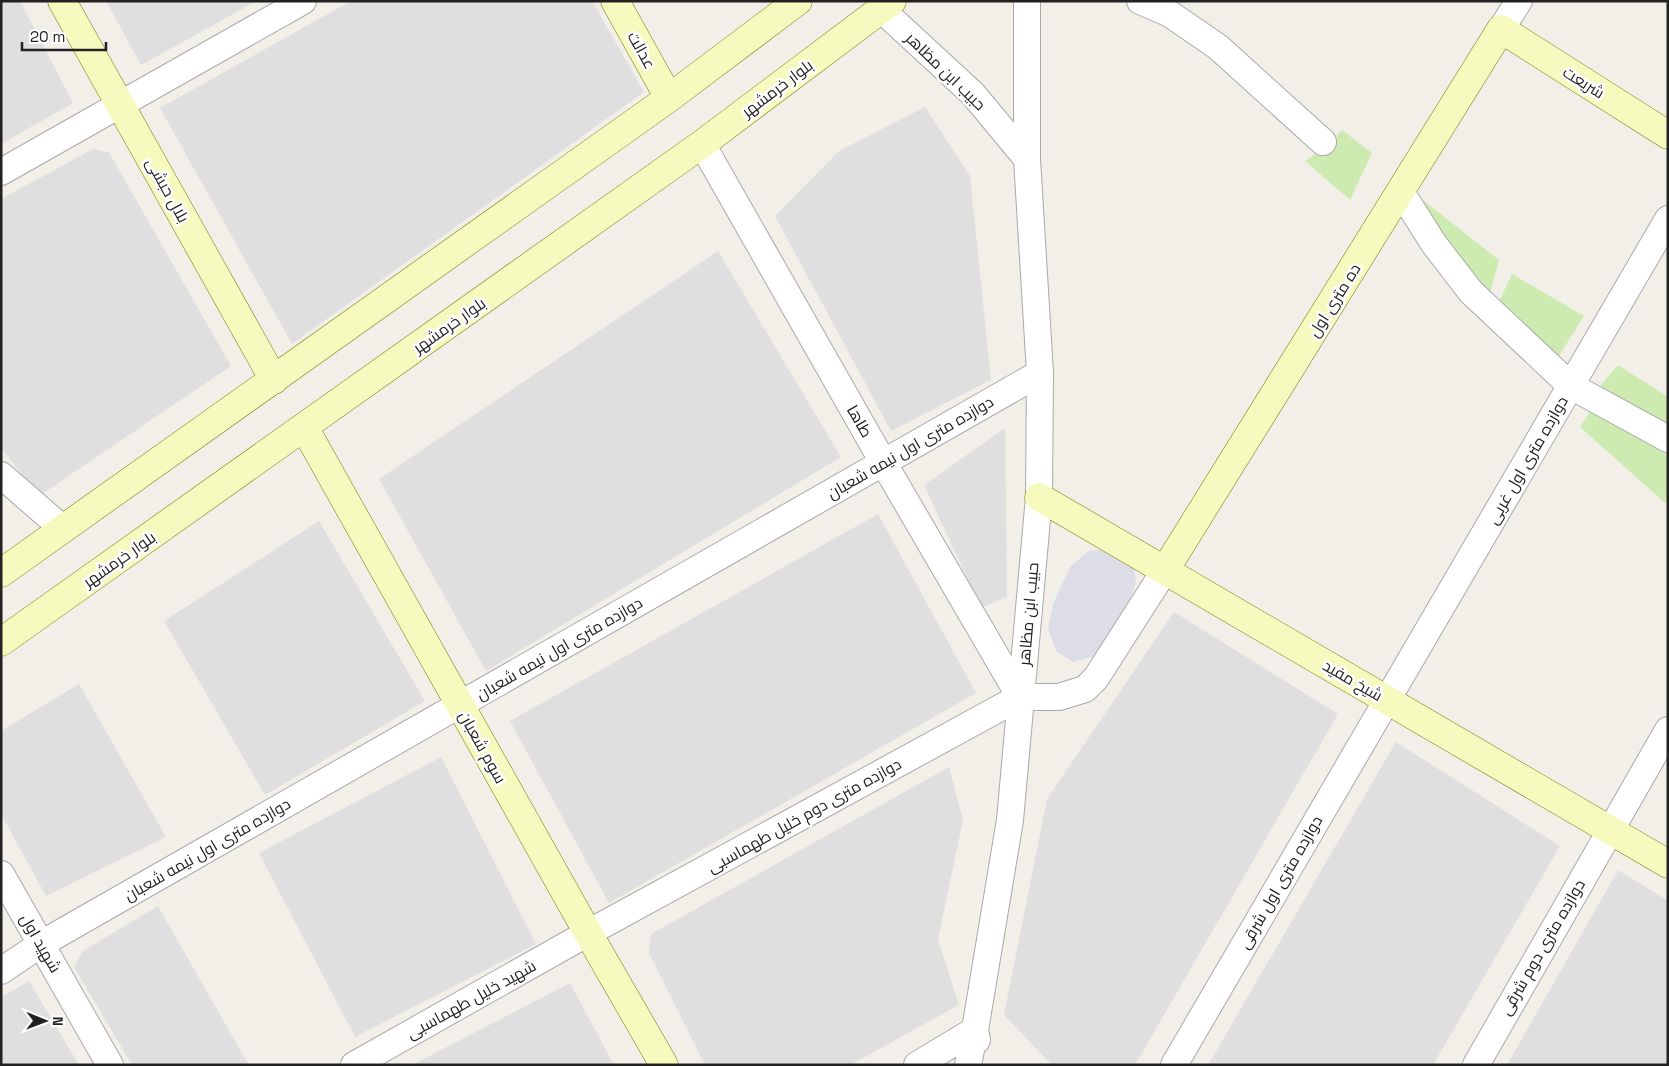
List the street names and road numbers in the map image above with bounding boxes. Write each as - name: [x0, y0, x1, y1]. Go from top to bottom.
- street label: حبیب ابن مظاهر: [900, 27, 990, 115]
- street label: عدالت: [623, 28, 660, 73]
- street label: بلوار خرمشهر: [737, 55, 817, 123]
- street label: شریعت: [1559, 62, 1608, 103]
- street label: بلال حبشی: [141, 154, 194, 226]
- street label: ده متری اول: [1304, 259, 1365, 341]
- street label: بلوار خرمشهر: [408, 293, 490, 359]
- street label: دوازده متری اول نیمه شعبان: [823, 391, 997, 504]
- street label: دوازده متری اول غربی: [1482, 392, 1573, 528]
- street label: طاها: [842, 401, 877, 441]
- street label: بلوار خرمشهر: [78, 527, 160, 593]
- street label: حبیب ابن مظاهر: [1013, 561, 1043, 668]
- street label: دوازده متری اول نیمه شعبان: [472, 592, 646, 705]
- street label: شیخ مفید: [1318, 655, 1387, 707]
- street label: سوم شعبان: [453, 707, 511, 788]
- street label: دوازده متری دوم خلیل طهماسبی: [703, 753, 905, 879]
- street label: دوازده متری اول نیمه شعبان: [120, 793, 294, 906]
- street label: دوازده متری اول شرقی: [1234, 812, 1327, 953]
- street label: دوازده متری دوم شرقی: [1495, 876, 1591, 1019]
- street label: شهید اول: [15, 910, 66, 977]
- street label: شهید خلیل طهماسبی: [403, 955, 540, 1044]

